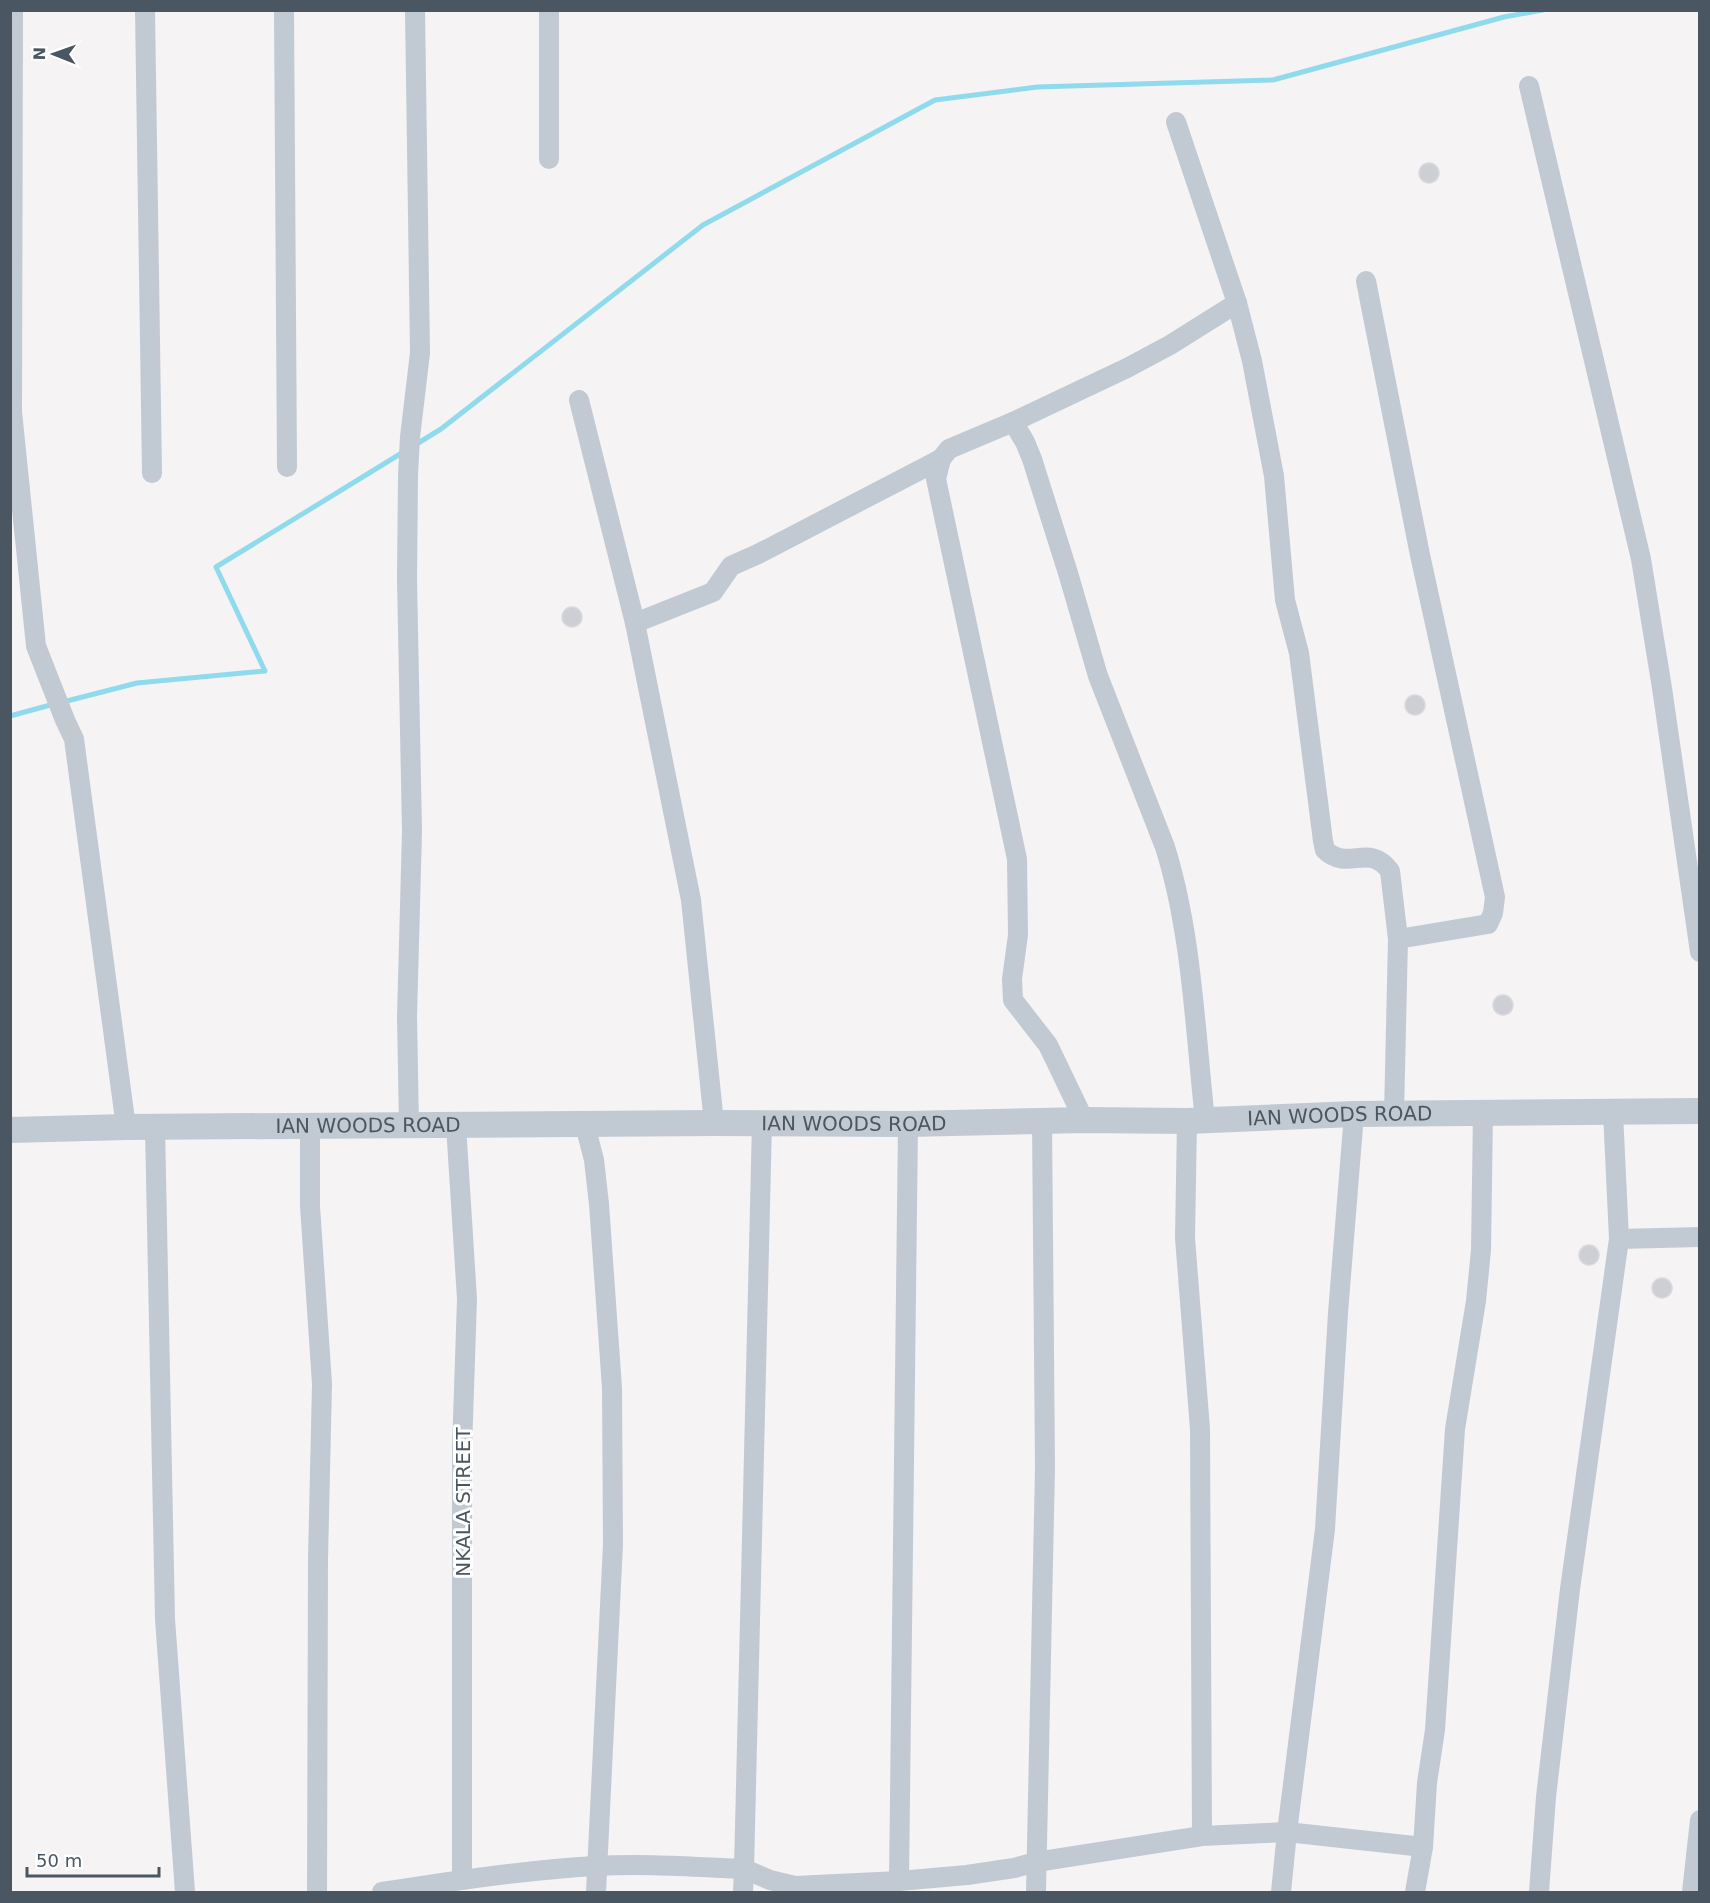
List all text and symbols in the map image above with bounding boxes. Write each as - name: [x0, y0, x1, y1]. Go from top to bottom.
- north arrow: [24, 24, 84, 84]
- text: N: [30, 47, 49, 61]
- street label: IAN WOODS ROAD: [1247, 1101, 1432, 1130]
- street label: IAN WOODS ROAD: [761, 1111, 947, 1136]
- street label: IAN WOODS ROAD: [275, 1113, 461, 1138]
- street label: NKALA STREET: [451, 1427, 475, 1577]
- scale bar: [27, 1840, 159, 1878]
- text: 50 m: [36, 1850, 82, 1871]

